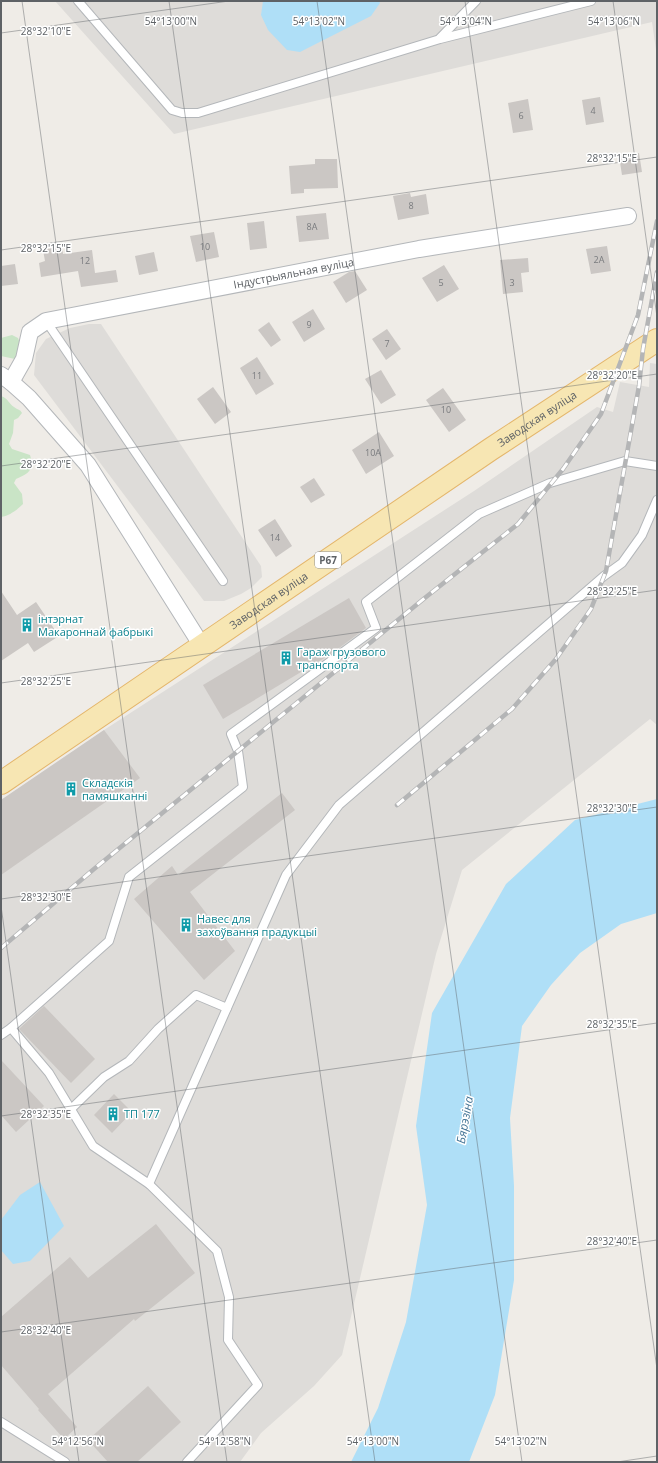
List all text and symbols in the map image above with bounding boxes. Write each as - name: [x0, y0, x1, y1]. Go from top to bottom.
- text: 54°13'00"N: [145, 14, 197, 28]
- text: 54°13'02"N: [293, 14, 345, 28]
- text: 54°13'04"N: [440, 14, 492, 28]
- text: 54°13'06"N: [588, 14, 640, 28]
- text: 28°32'10"E: [21, 24, 71, 38]
- house number: 4: [590, 104, 596, 117]
- house number: 6: [518, 109, 524, 122]
- text: 28°32'15"E: [587, 151, 637, 165]
- house number: 8: [408, 199, 414, 212]
- house number: 8А: [307, 220, 318, 233]
- house number: 10: [200, 240, 210, 253]
- text: 28°32'15"E: [21, 241, 71, 255]
- house number: 2А: [594, 253, 605, 266]
- house number: 12: [80, 254, 90, 267]
- street label: Індустрыяльная вуліца: [232, 254, 355, 292]
- house number: 5: [438, 276, 444, 289]
- house number: 3: [509, 276, 515, 289]
- house number: 9: [306, 318, 312, 331]
- house number: 7: [384, 337, 390, 350]
- text: 28°32'20"E: [587, 368, 637, 382]
- house number: 11: [252, 369, 262, 382]
- street label: Заводская вуліца: [494, 387, 579, 450]
- house number: 10: [441, 403, 451, 416]
- house number: 10А: [365, 446, 381, 459]
- text: 28°32'20"E: [21, 457, 71, 471]
- house number: 14: [270, 531, 280, 544]
- road number: Р67: [315, 552, 341, 568]
- street label: Заводская вуліца: [226, 568, 311, 632]
- text: 28°32'25"E: [587, 584, 637, 598]
- place label: інтэрнат Макароннай фабрыкі: [38, 611, 153, 639]
- building icon: інтэрнат Макароннай фабрыкі: [19, 617, 35, 633]
- place label: Гараж грузового транспорта: [297, 644, 386, 672]
- building icon: Гараж грузового транспорта: [278, 650, 294, 666]
- text: 28°32'25"E: [21, 674, 71, 688]
- place label: Складскія памяшканні: [82, 775, 147, 803]
- building icon: Складскія памяшканні: [63, 781, 79, 797]
- text: 28°32'30"E: [587, 801, 637, 815]
- text: 28°32'30"E: [21, 890, 71, 904]
- place label: Навес для захоўвання прадукцыі: [197, 911, 317, 939]
- building icon: Навес для захоўвання прадукцыі: [178, 917, 194, 933]
- text: 28°32'35"E: [587, 1017, 637, 1031]
- water label: Бярэзіна: [452, 1095, 477, 1145]
- building icon: ТП 177: [105, 1106, 121, 1122]
- place label: ТП 177: [124, 1106, 160, 1121]
- text: 28°32'35"E: [21, 1107, 71, 1121]
- text: 28°32'40"E: [587, 1234, 637, 1248]
- text: 28°32'40"E: [21, 1323, 71, 1337]
- text: 54°12'56"N: [52, 1434, 104, 1448]
- text: 54°12'58"N: [199, 1434, 251, 1448]
- text: 54°13'00"N: [347, 1434, 399, 1448]
- text: 54°13'02"N: [495, 1434, 547, 1448]

